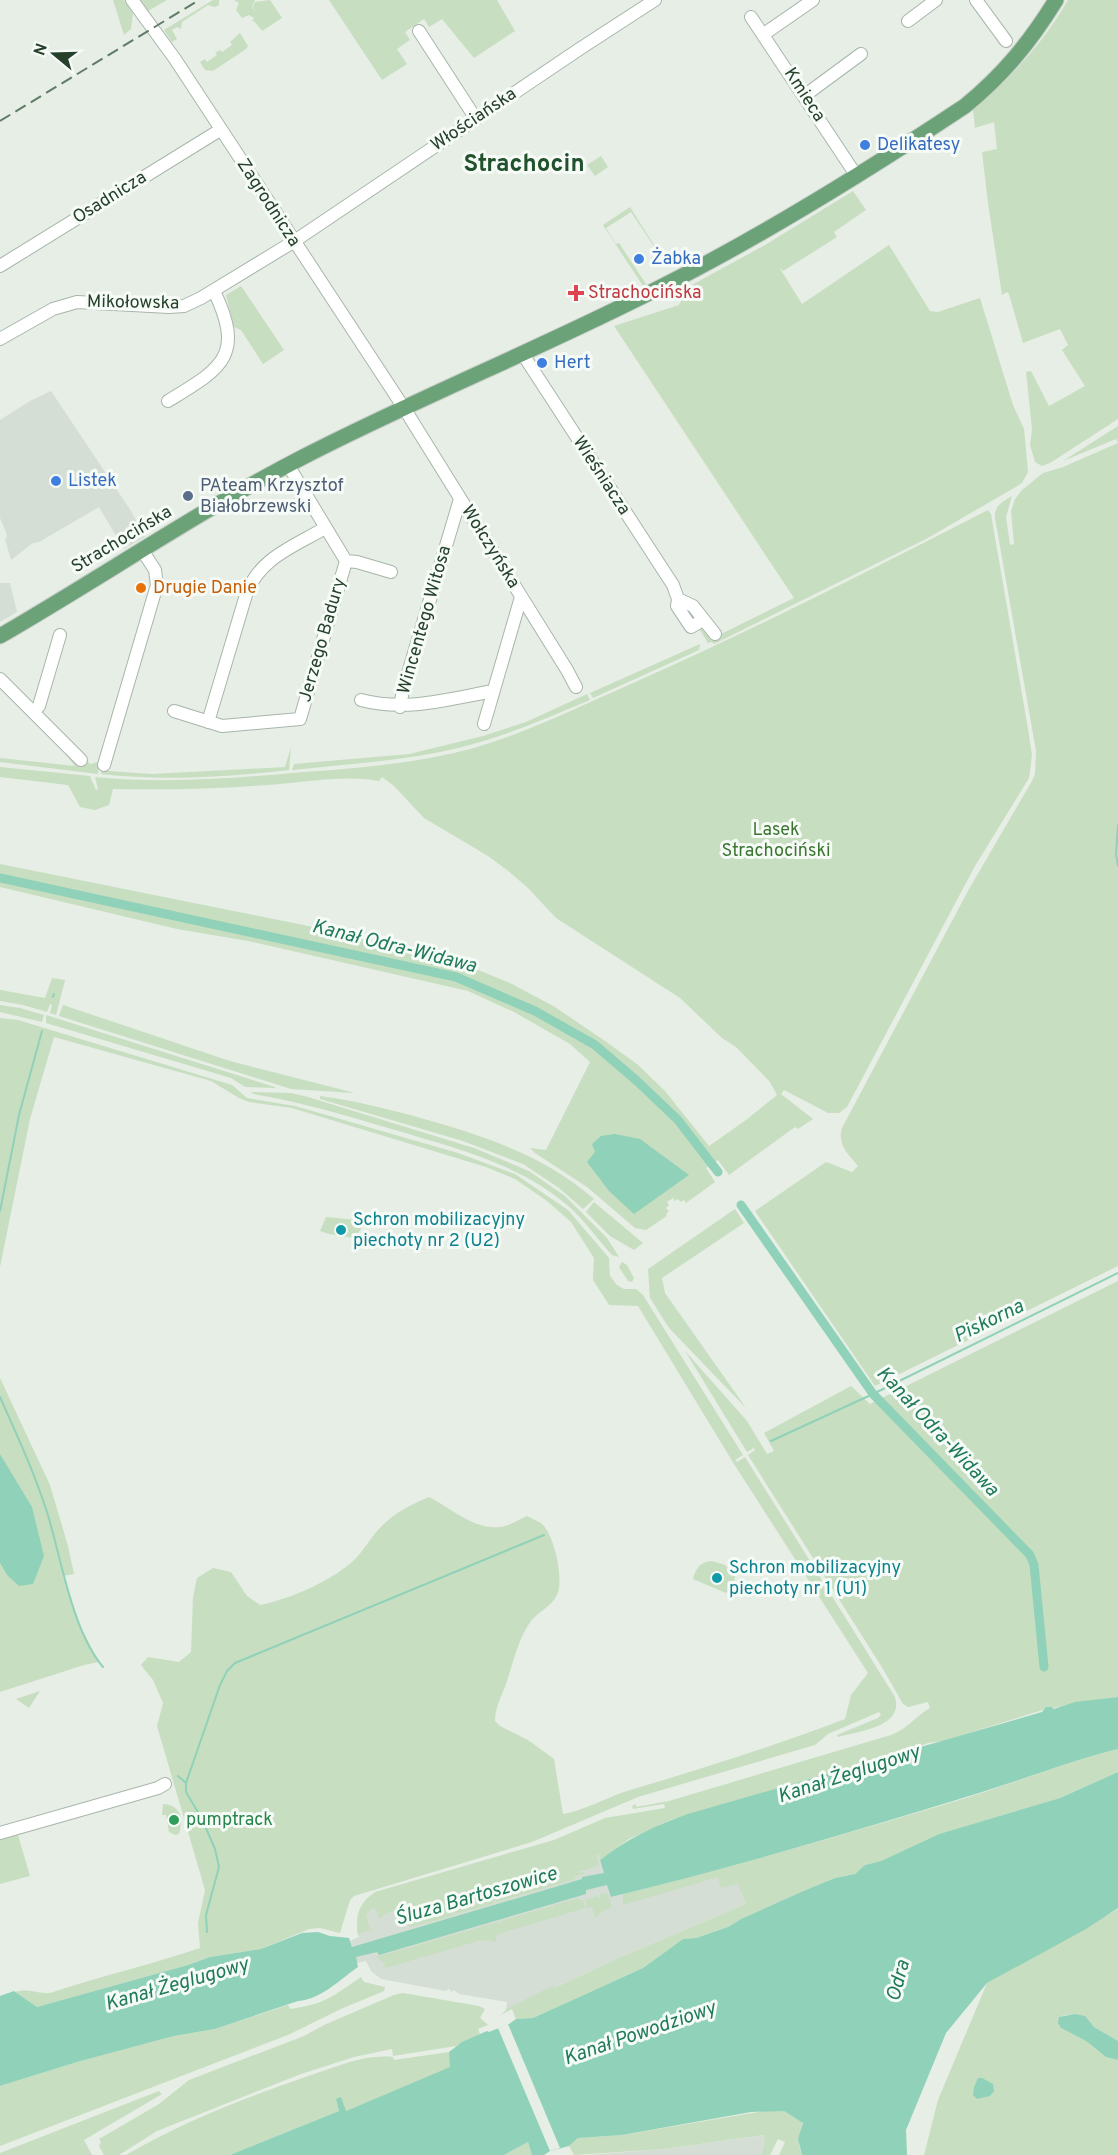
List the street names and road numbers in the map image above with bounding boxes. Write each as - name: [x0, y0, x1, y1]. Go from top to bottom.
- street label: Kmieca: [778, 64, 830, 126]
- street label: Włościańska: [427, 83, 521, 157]
- street label: Zagrodnicza: [231, 154, 305, 252]
- street label: Osadnicza: [69, 166, 151, 230]
- street label: Mikołowska: [87, 291, 179, 315]
- street label: Wieśniacza: [567, 432, 635, 520]
- street label: Strachocińska: [67, 501, 177, 579]
- street label: Wołczyńska: [455, 501, 525, 593]
- street label: Wincentego Witosa: [393, 543, 457, 697]
- street label: Jerzego Badury: [294, 575, 352, 705]

